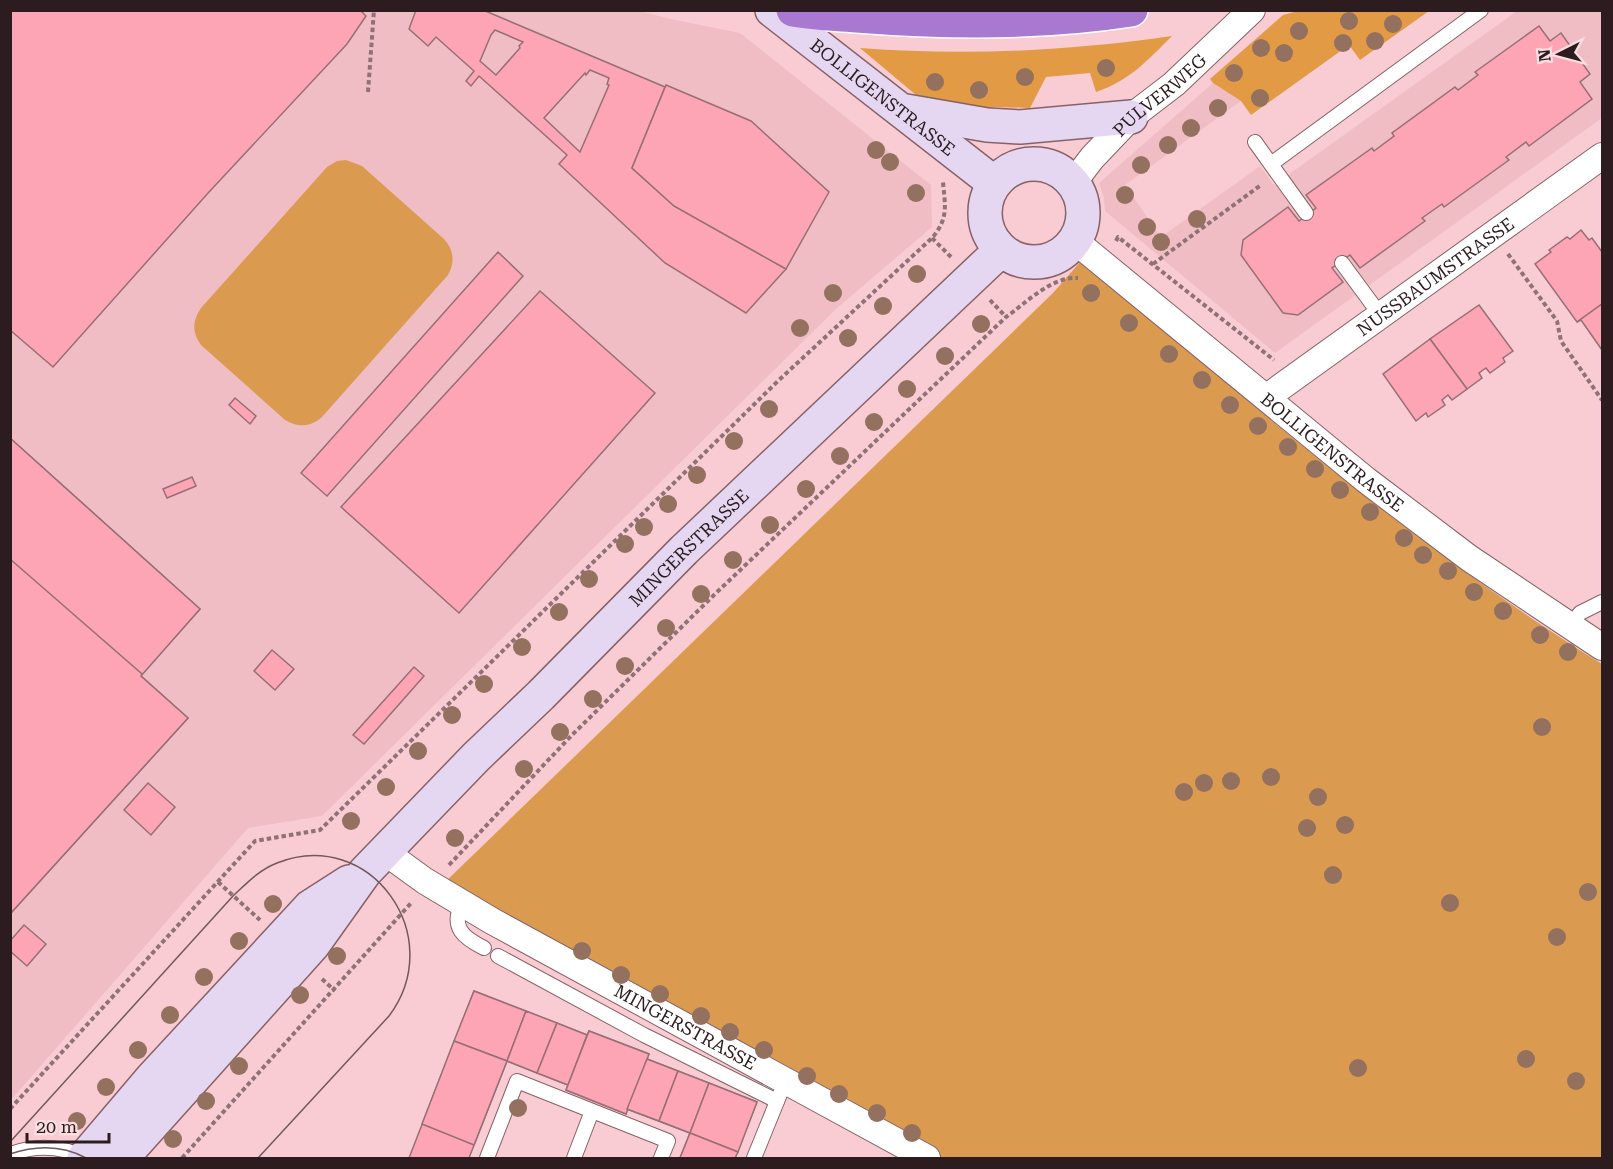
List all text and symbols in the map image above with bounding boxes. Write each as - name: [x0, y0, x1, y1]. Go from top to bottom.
- north arrow: [1529, 24, 1589, 84]
- street label: BOLLIGENSTRASSE: [807, 34, 960, 160]
- text: N: [1534, 48, 1555, 63]
- street label: PULVERWEG: [1108, 49, 1210, 140]
- street label: NUSSBAUMSTRASSE: [1352, 212, 1518, 340]
- street label: BOLLIGENSTRASSE: [1257, 388, 1408, 516]
- street label: MINGERSTRASSE: [624, 484, 752, 610]
- street label: MINGERSTRASSE: [611, 979, 760, 1074]
- scale bar: [27, 1106, 110, 1144]
- text: 20 m: [36, 1116, 77, 1137]

